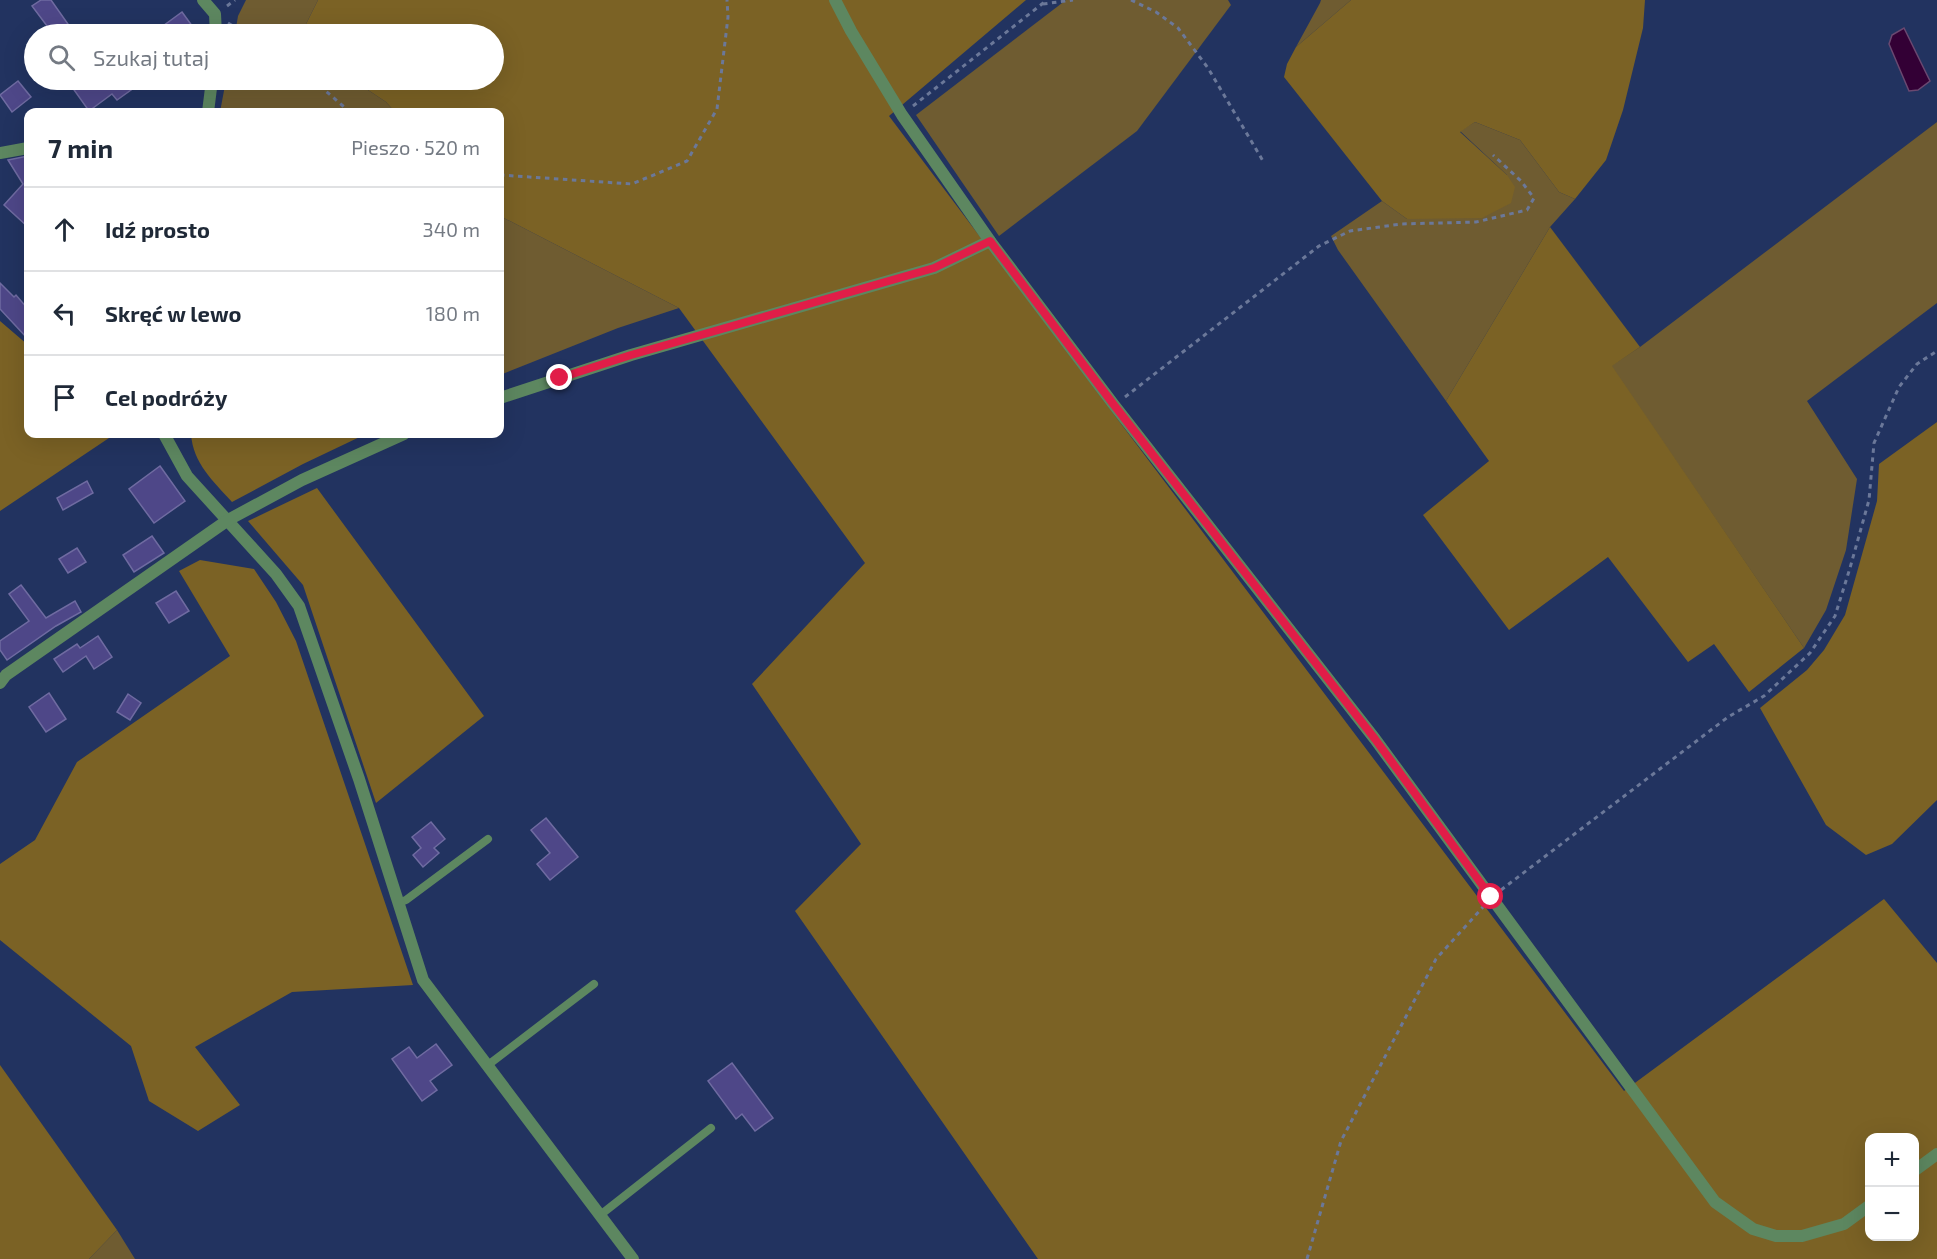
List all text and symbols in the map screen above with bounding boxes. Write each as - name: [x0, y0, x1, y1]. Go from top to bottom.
- search box: [24, 24, 504, 90]
- icon: search: [45, 41, 78, 74]
- text: Szukaj tutaj: [93, 44, 209, 70]
- text: 7 min: [48, 132, 113, 163]
- text: Pieszo · 520 m: [351, 135, 480, 159]
- icon: ahead: [48, 213, 81, 246]
- text: Idź prosto: [105, 216, 210, 242]
- text: 340 m: [423, 217, 480, 241]
- icon: left: [48, 297, 81, 330]
- text: Skręć w lewo: [105, 300, 242, 326]
- text: 180 m: [426, 301, 480, 325]
- route end: [546, 364, 572, 390]
- icon: arrive: [48, 381, 81, 414]
- text: Cel podróży: [105, 384, 227, 410]
- route start: [1477, 883, 1503, 909]
- map controls: [1865, 1133, 1919, 1241]
- button: +: [1865, 1133, 1919, 1187]
- button: −: [1865, 1187, 1919, 1241]

